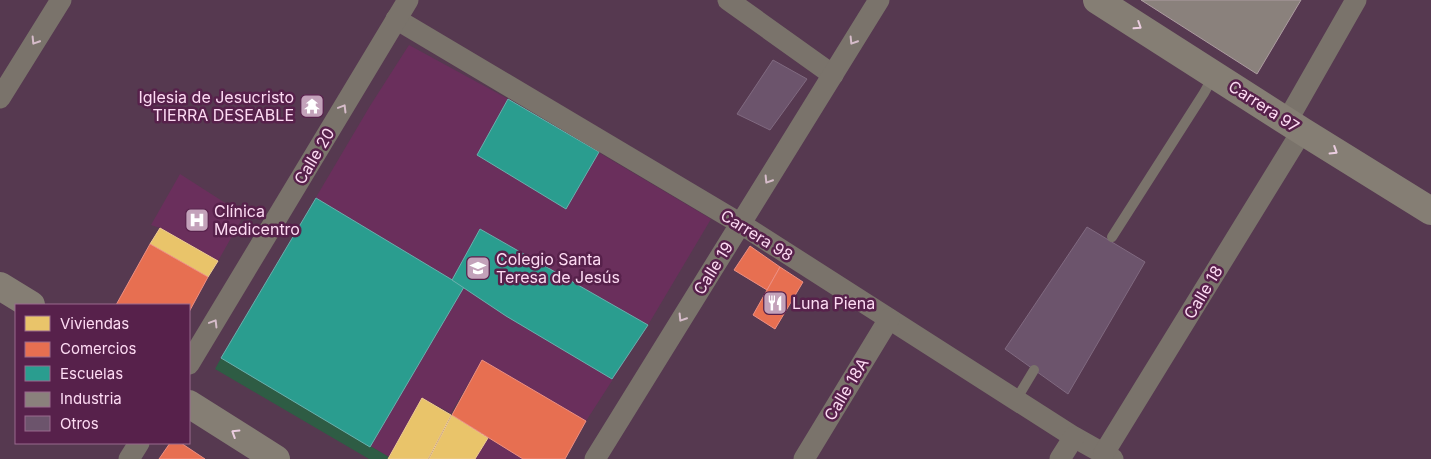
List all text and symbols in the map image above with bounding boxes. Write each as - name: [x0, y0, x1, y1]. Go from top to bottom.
- one-way arrow: [1133, 20, 1142, 30]
- one-way arrow: [32, 36, 41, 45]
- one-way arrow: [850, 36, 860, 45]
- street label: Carrera 97: [1225, 76, 1303, 136]
- place label: Iglesia de Jesucristo TIERRA DESEABLE: [138, 87, 294, 125]
- temple icon: Iglesia de Jesucristo TIERRA DESEABLE: [299, 93, 325, 119]
- one-way arrow: [336, 105, 346, 114]
- street label: Calle 20: [289, 124, 339, 188]
- one-way arrow: [1329, 145, 1338, 155]
- one-way arrow: [765, 174, 774, 183]
- place label: Clínica Medicentro: [214, 201, 300, 239]
- street label: Carrera 98: [717, 205, 797, 265]
- hospital icon: Clínica Medicentro: [184, 207, 210, 233]
- street label: Calle 19: [689, 238, 737, 298]
- place label: Colegio Santa Teresa de Jesús: [496, 249, 620, 287]
- school or university icon: Colegio Santa Teresa de Jesús: [465, 255, 491, 281]
- street label: Calle 18: [1179, 262, 1227, 322]
- restaurant icon: Luna Piena: [762, 290, 788, 316]
- place label: Luna Piena: [792, 293, 875, 313]
- legend: [15, 304, 190, 444]
- one-way arrow: [679, 312, 689, 321]
- text: Viviendas: [60, 314, 129, 333]
- one-way arrow: [207, 319, 217, 328]
- text: Comercios: [60, 339, 136, 358]
- street label: Calle 18A: [819, 354, 873, 424]
- text: Escuelas: [60, 364, 123, 383]
- text: Industria: [60, 389, 122, 408]
- text: Otros: [60, 414, 99, 433]
- one-way arrow: [231, 430, 241, 439]

